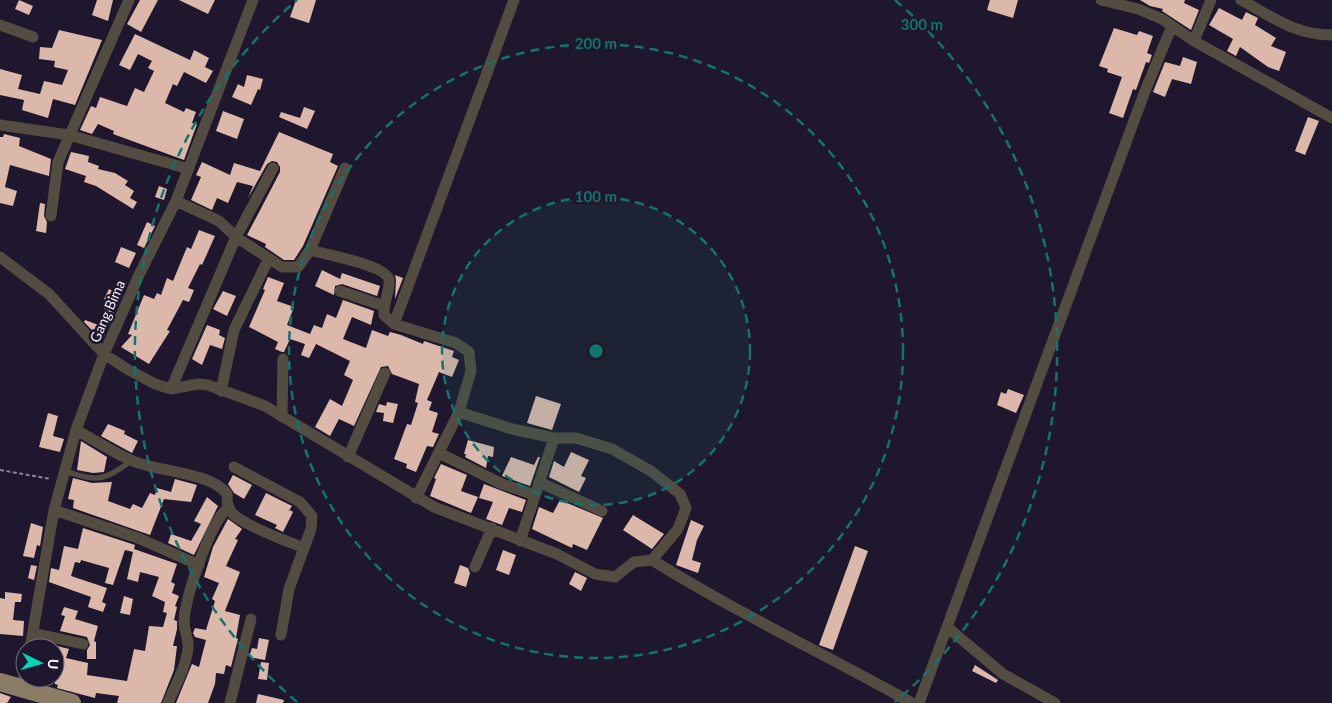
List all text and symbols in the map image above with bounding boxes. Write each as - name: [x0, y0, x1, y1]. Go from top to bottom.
- text: 300 m: [901, 15, 943, 33]
- text: 200 m: [575, 34, 617, 52]
- text: 100 m: [575, 187, 617, 205]
- street label: Gang Bima: [86, 277, 128, 345]
- centre of rings: [587, 342, 605, 360]
- north arrow: [15, 638, 65, 688]
- text: U: [45, 658, 62, 670]

